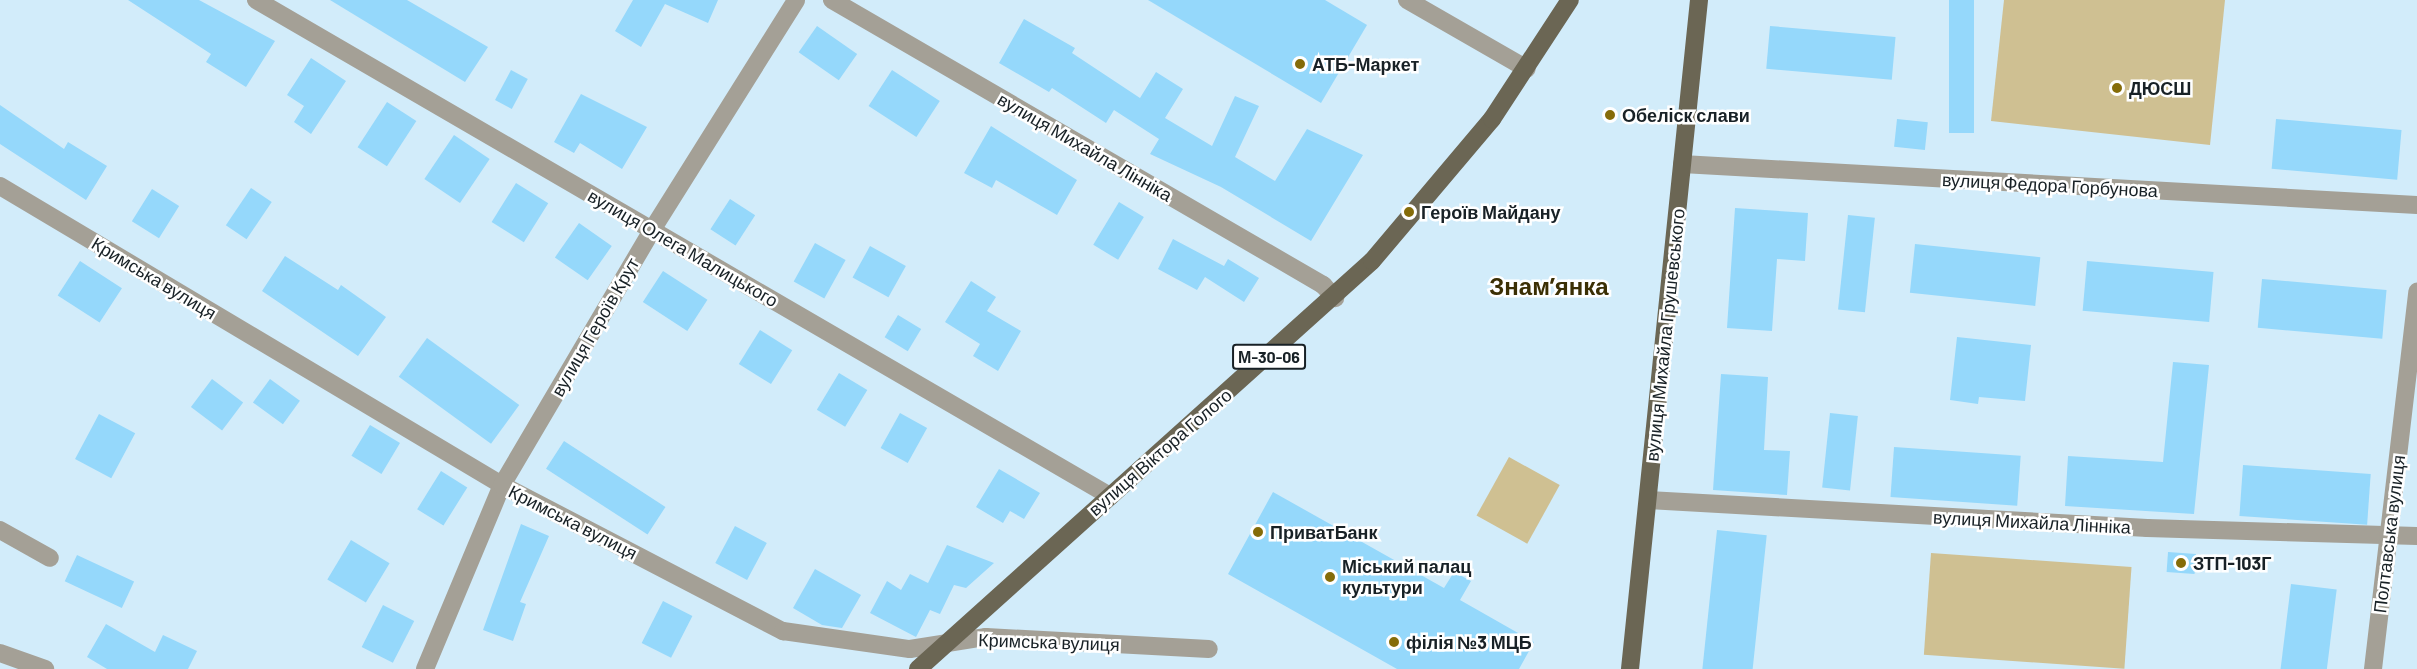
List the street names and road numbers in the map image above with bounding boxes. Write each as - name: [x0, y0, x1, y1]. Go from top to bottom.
- street label: вулиця Михайла Лінніка: [994, 88, 1176, 206]
- street label: вулиця Федора Горбунова: [1941, 169, 2159, 201]
- street label: вулиця Олега Малицького: [584, 185, 782, 311]
- street label: вулиця Михайла Грушевського: [1641, 208, 1689, 462]
- street label: Кримська вулиця: [88, 232, 220, 324]
- street label: вулиця Героїв Крут: [547, 254, 643, 400]
- road number: М-30-06: [1232, 344, 1306, 370]
- street label: вулиця Віктора Голого: [1084, 384, 1236, 520]
- street label: Полтавська вулиця: [2369, 454, 2409, 614]
- street label: Кримська вулиця: [505, 480, 641, 564]
- street label: вулиця Михайла Лінніка: [1933, 506, 2131, 538]
- street label: Кримська вулиця: [978, 629, 1120, 655]

